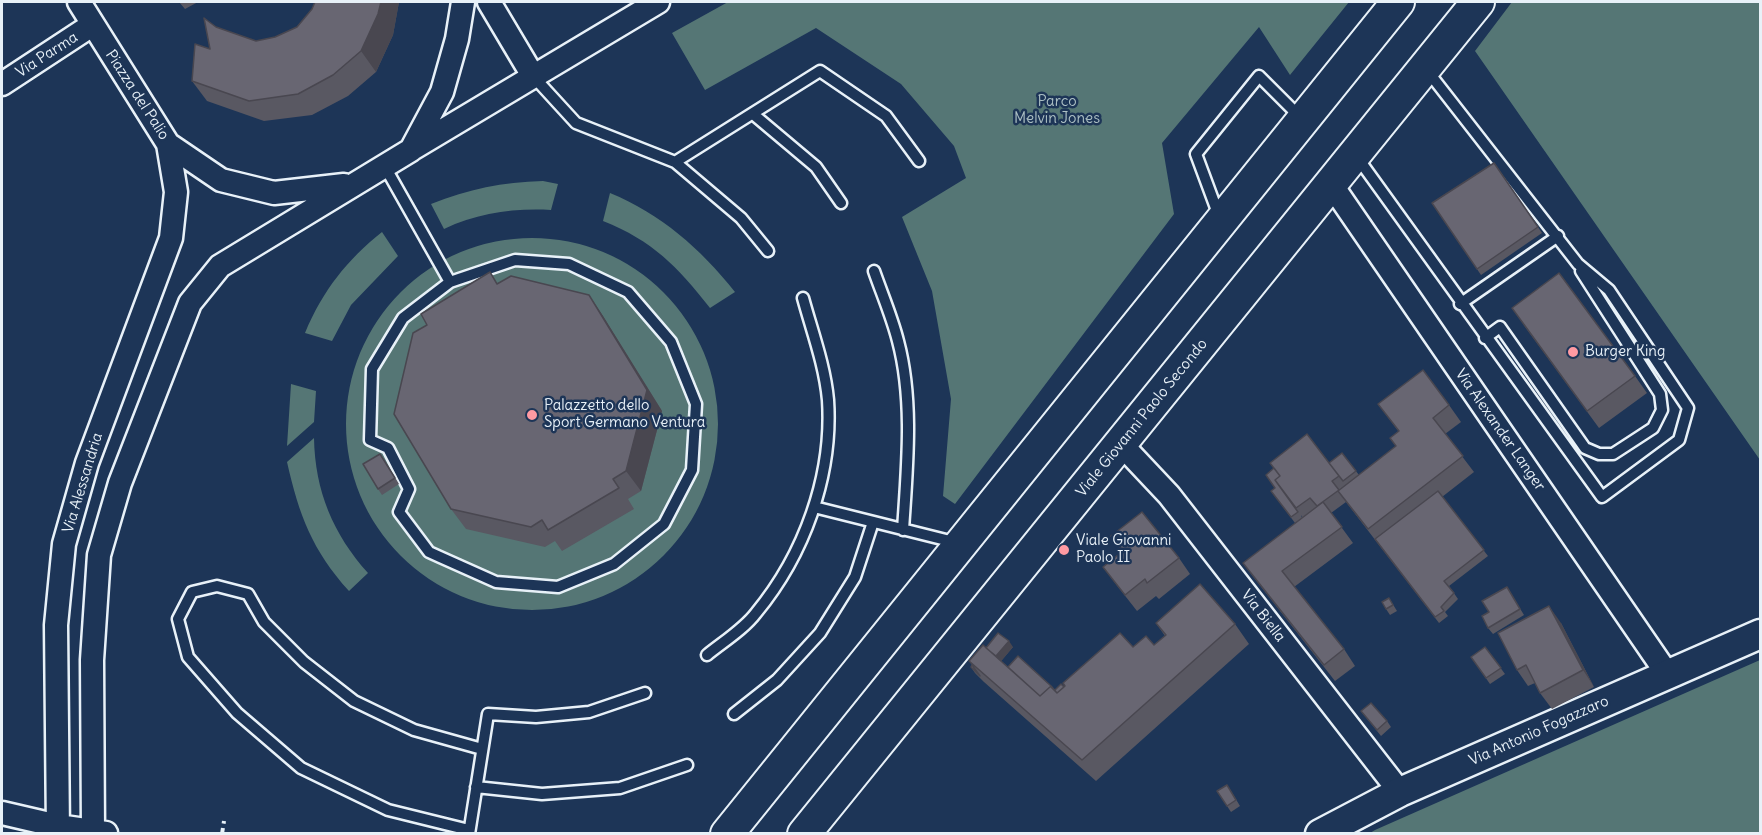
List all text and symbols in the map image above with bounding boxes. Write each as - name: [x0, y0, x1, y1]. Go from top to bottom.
- street label: Via Parma: [13, 28, 81, 82]
- street label: Piazza del Palio: [101, 47, 173, 143]
- park label: Parco Melvin Jones: [1014, 93, 1100, 128]
- street label: Viale Giovanni Paolo Secondo: [1073, 335, 1211, 501]
- place label: Burger King: [1585, 343, 1665, 361]
- marker: Burger King: [1566, 345, 1580, 359]
- street label: Via Alexander Langer: [1451, 366, 1549, 494]
- place label: Palazzetto dello Sport Germano Ventura: [544, 397, 705, 432]
- marker: Palazzetto dello Sport Germano Ventura: [525, 408, 539, 422]
- street label: Via Alessandria: [59, 431, 107, 535]
- place label: Viale Giovanni Paolo II: [1076, 532, 1171, 567]
- marker: Viale Giovanni Paolo II: [1057, 543, 1071, 557]
- street label: Via Biella: [1237, 586, 1289, 646]
- street label: Via Antonio Fogazzaro: [1466, 692, 1612, 770]

